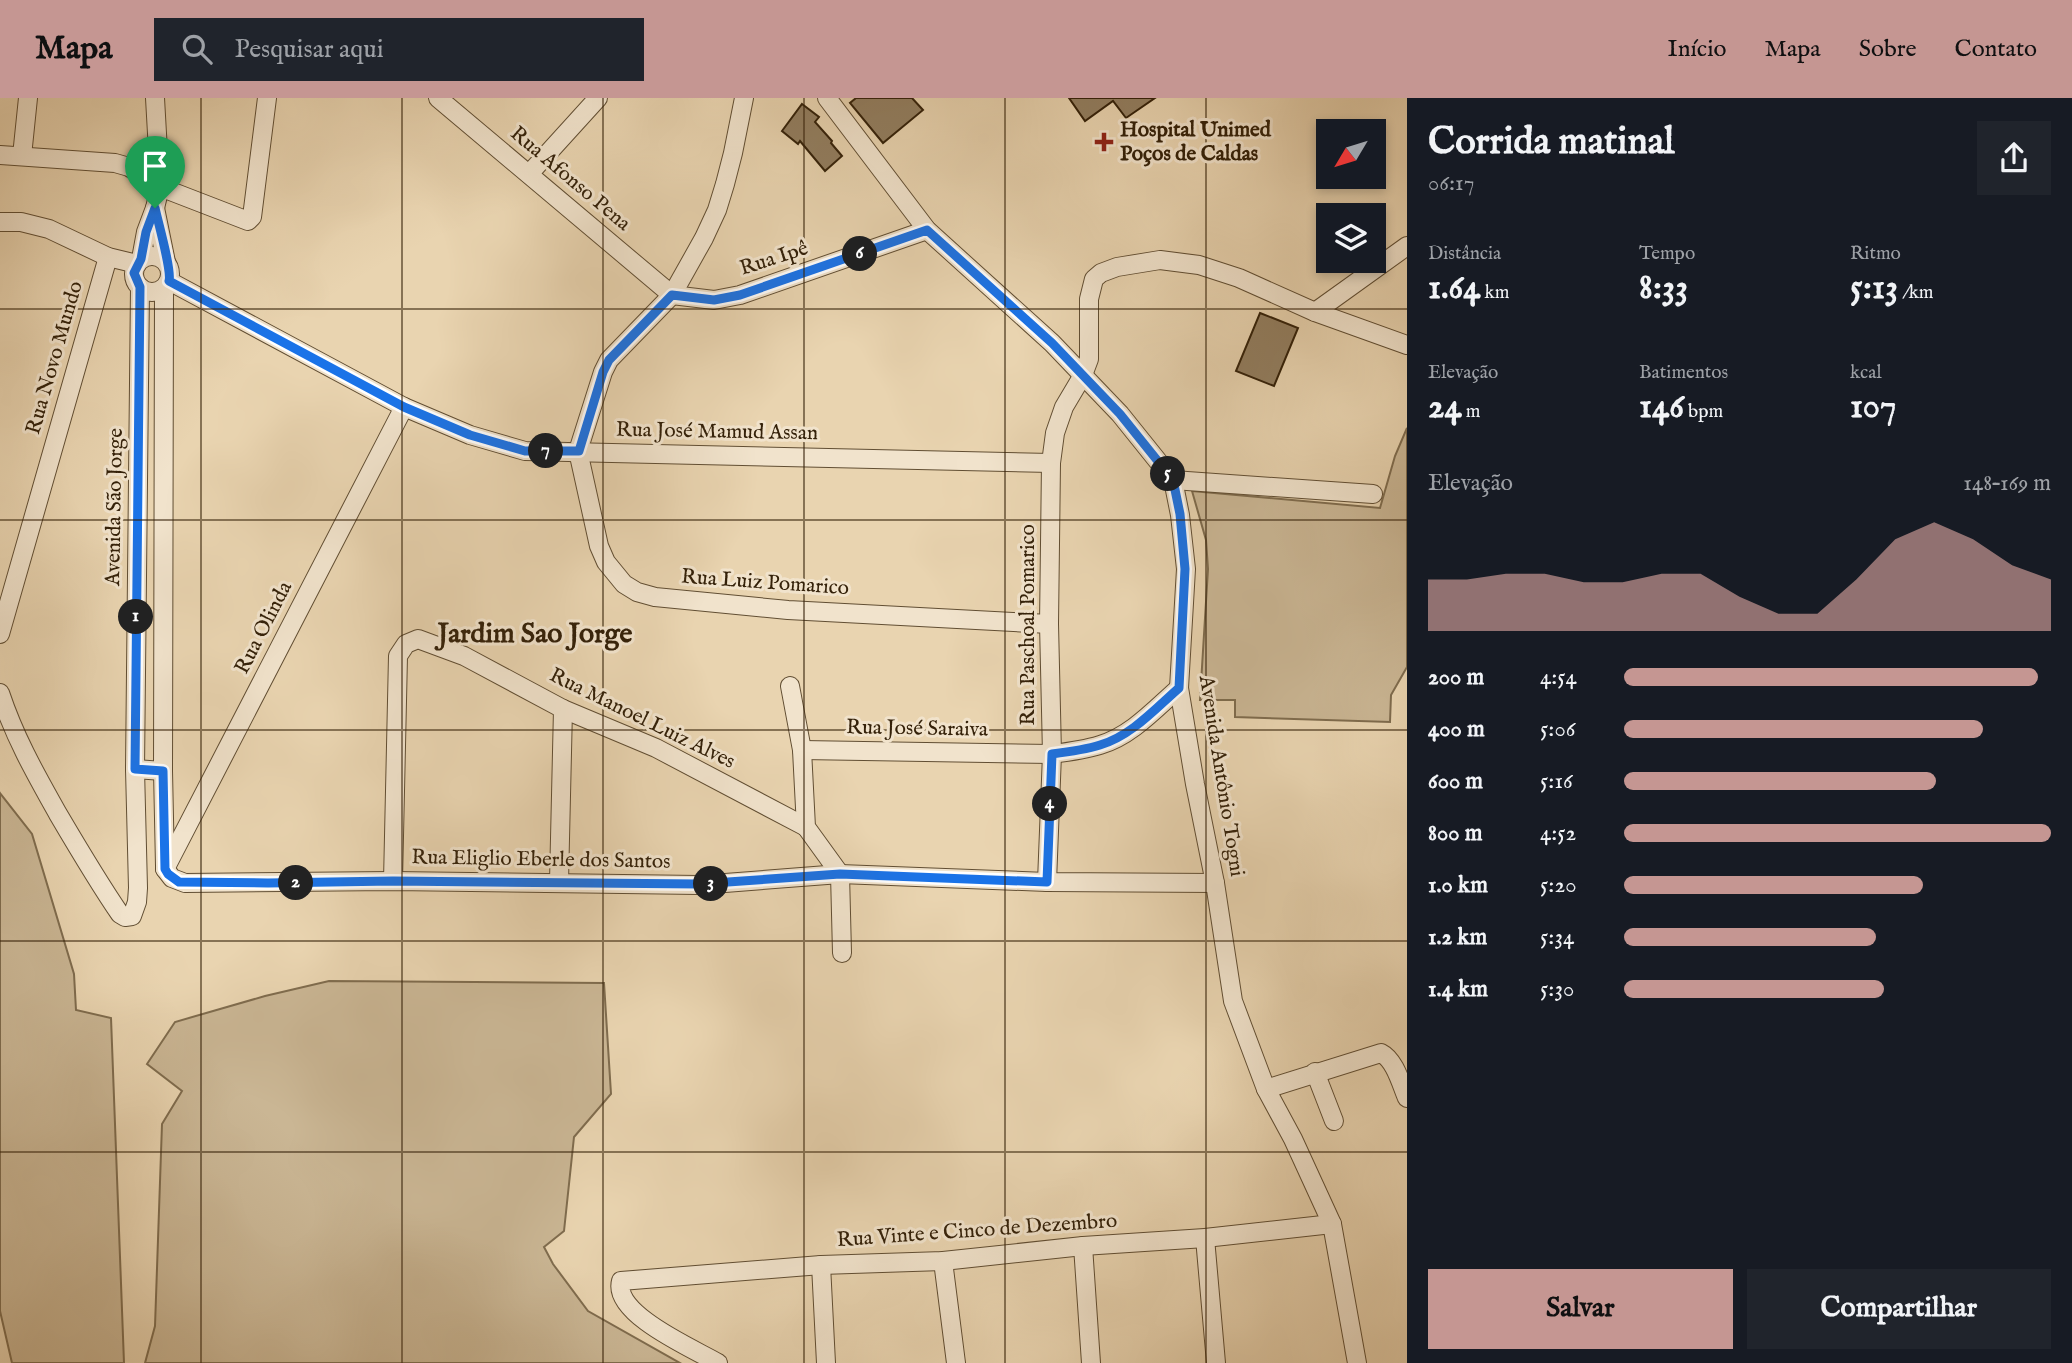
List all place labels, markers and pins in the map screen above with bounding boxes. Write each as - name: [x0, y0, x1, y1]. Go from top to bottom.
- place label: Hospital Unimed Poços de Caldas: [1120, 117, 1272, 168]
- marker: Hospital Unimed Poços de Caldas: [1094, 132, 1114, 152]
- pin: [125, 136, 185, 208]
- pin: 6: [842, 236, 878, 272]
- pin: 7: [528, 434, 564, 468]
- pin: 5: [1150, 456, 1186, 492]
- pin: 1: [118, 600, 154, 634]
- pin: 4: [1032, 786, 1068, 822]
- pin: 2: [278, 866, 314, 900]
- pin: 3: [694, 866, 728, 902]

